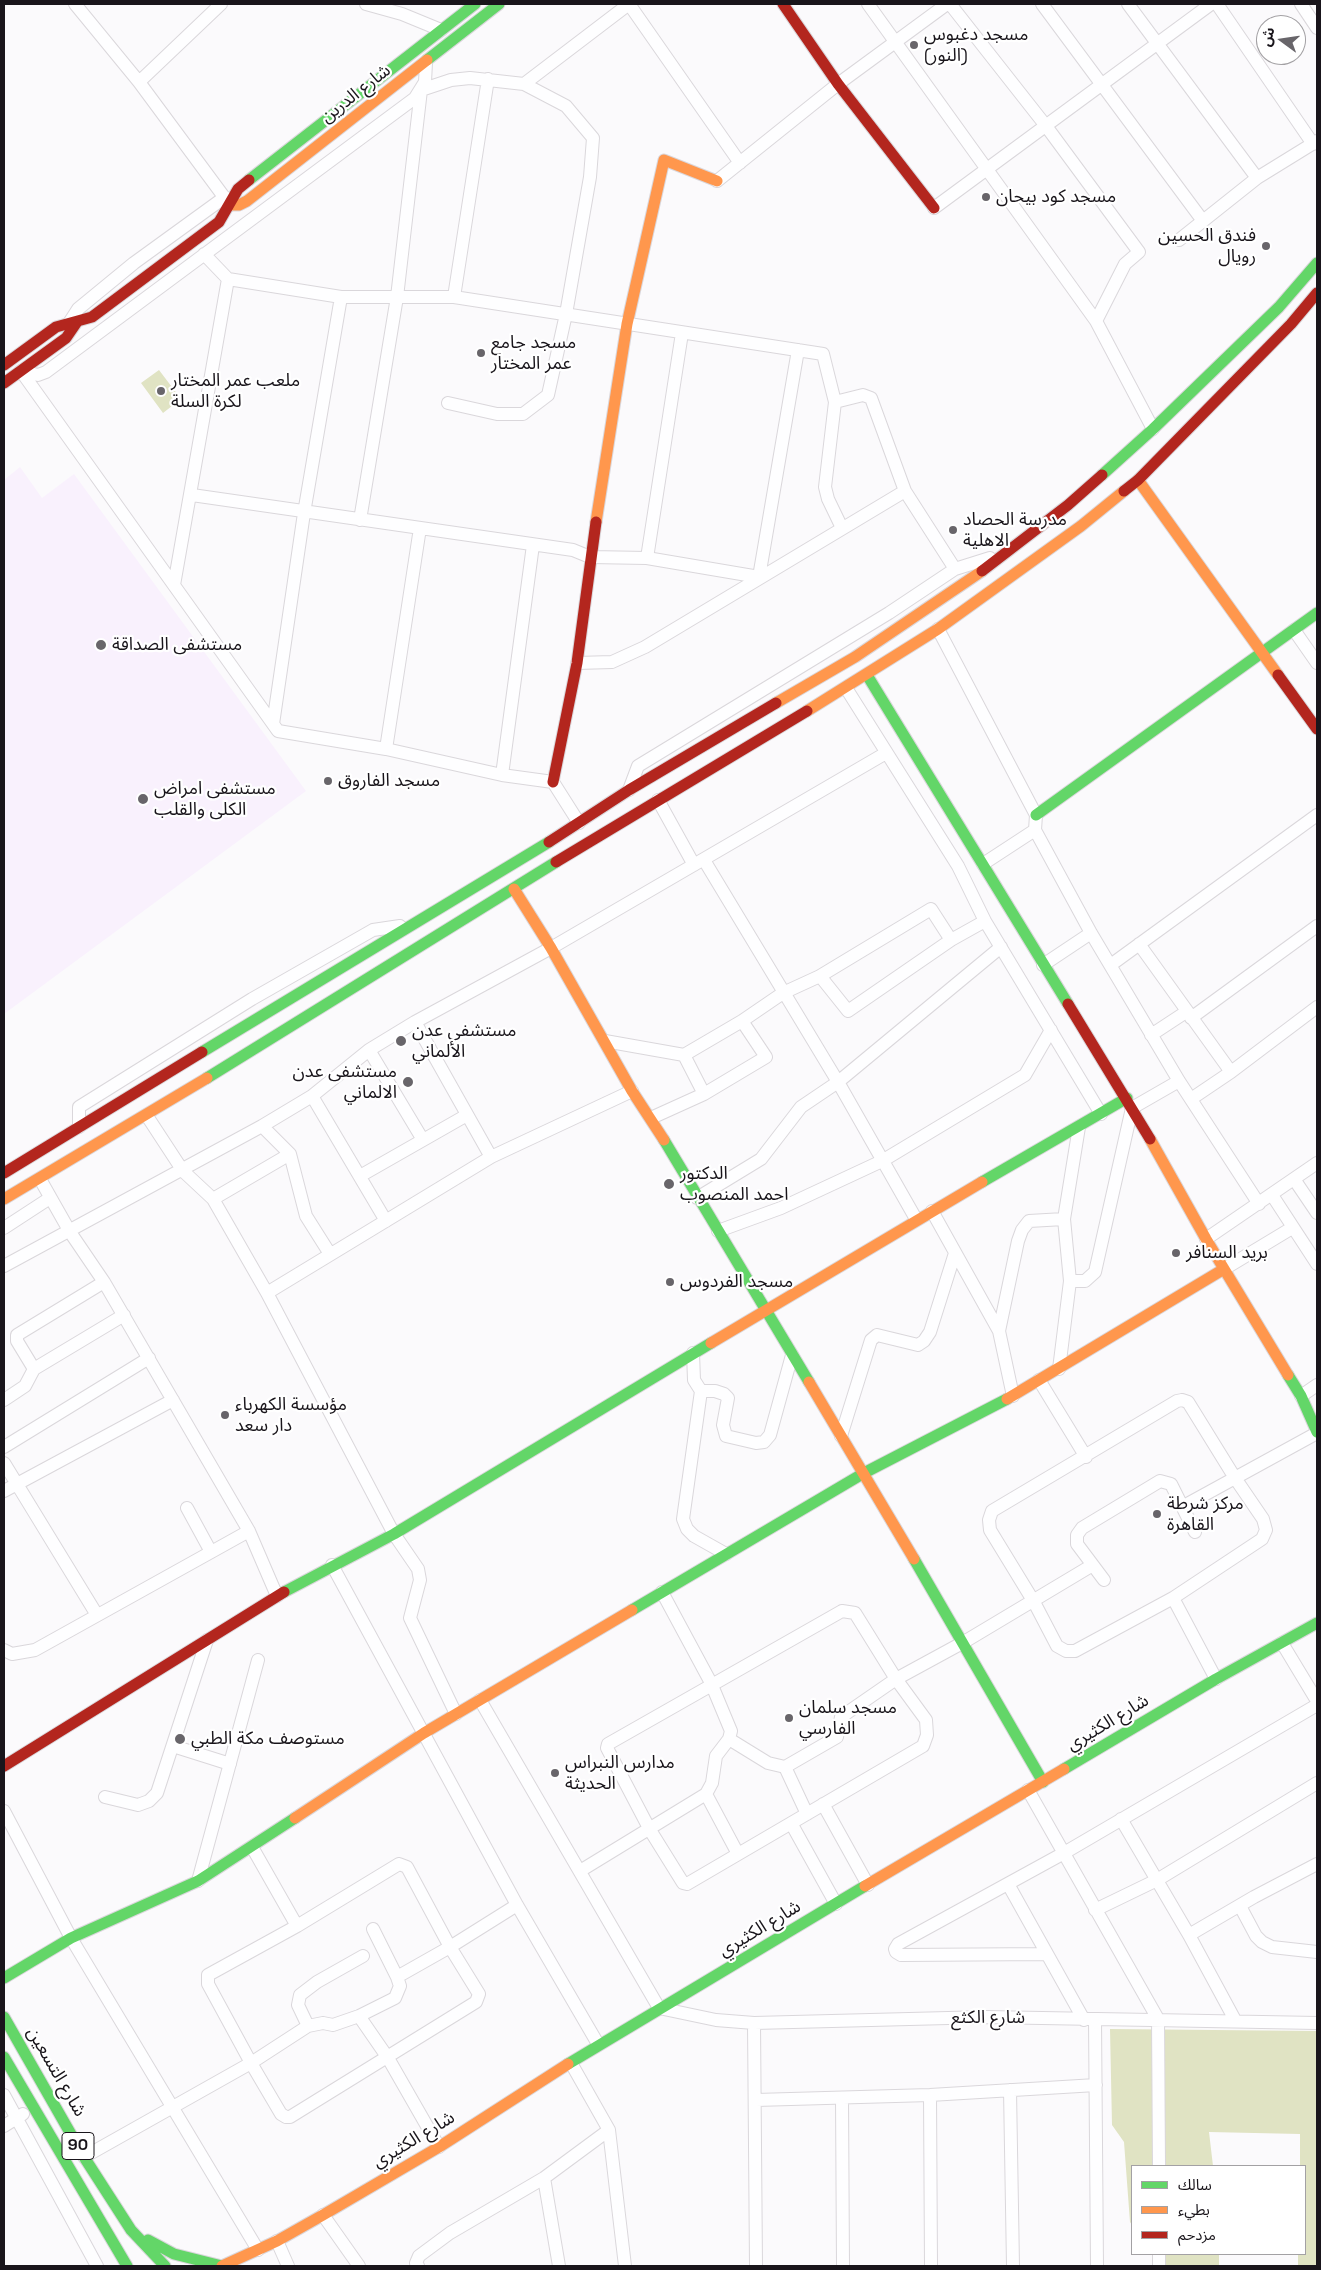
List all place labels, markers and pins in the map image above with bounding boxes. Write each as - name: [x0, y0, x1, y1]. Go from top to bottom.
- place label: مسجد دغبوس (النور): [924, 24, 1028, 66]
- marker: مسجد دغبوس (النور): [908, 39, 920, 51]
- place label: مسجد كود بيحان: [996, 186, 1116, 208]
- marker: مسجد كود بيحان: [980, 191, 992, 203]
- place label: فندق الحسين رويال: [1158, 225, 1256, 268]
- marker: فندق الحسين رويال: [1260, 240, 1272, 252]
- place label: مسجد جامع عمر المختار: [491, 332, 576, 374]
- marker: مسجد جامع عمر المختار: [475, 347, 487, 359]
- place label: ملعب عمر المختار لكرة السلة: [171, 370, 300, 412]
- marker: ملعب عمر المختار لكرة السلة: [155, 385, 167, 397]
- place label: مدرسة الحصاد الاهلية: [963, 509, 1067, 552]
- marker: مدرسة الحصاد الاهلية: [947, 524, 959, 536]
- place label: مستشفى الصداقة: [112, 634, 242, 656]
- marker: مستشفى الصداقة: [94, 638, 108, 652]
- place label: مسجد الفاروق: [338, 770, 440, 792]
- marker: مسجد الفاروق: [322, 775, 334, 787]
- place label: مستشفى امراض الكلى والقلب: [154, 778, 276, 821]
- marker: مستشفى امراض الكلى والقلب: [136, 792, 150, 806]
- place label: مستشفى عدن الألماني: [412, 1020, 517, 1062]
- marker: مستشفى عدن الألماني: [394, 1034, 408, 1048]
- place label: مستشفى عدن الالماني: [292, 1061, 397, 1104]
- marker: مستشفى عدن الالماني: [401, 1075, 415, 1089]
- place label: الدكتور احمد المنصوب: [680, 1163, 788, 1206]
- marker: الدكتور احمد المنصوب: [662, 1177, 676, 1191]
- place label: بريد السنافر: [1186, 1242, 1268, 1264]
- marker: بريد السنافر: [1170, 1247, 1182, 1259]
- place label: مسجد الفردوس: [680, 1271, 793, 1293]
- marker: مسجد الفردوس: [664, 1276, 676, 1288]
- place label: مؤسسة الكهرباء دار سعد: [235, 1394, 347, 1436]
- marker: مؤسسة الكهرباء دار سعد: [219, 1409, 231, 1421]
- place label: مركز شرطة القاهرة: [1167, 1493, 1244, 1536]
- marker: مركز شرطة القاهرة: [1151, 1508, 1163, 1520]
- place label: مسجد سلمان الفارسي: [799, 1697, 897, 1740]
- marker: مسجد سلمان الفارسي: [783, 1712, 795, 1724]
- place label: مستوصف مكة الطبي: [191, 1728, 345, 1750]
- marker: مستوصف مكة الطبي: [173, 1732, 187, 1746]
- place label: مدارس النبراس الحديثة: [565, 1752, 675, 1795]
- marker: مدارس النبراس الحديثة: [549, 1767, 561, 1779]

